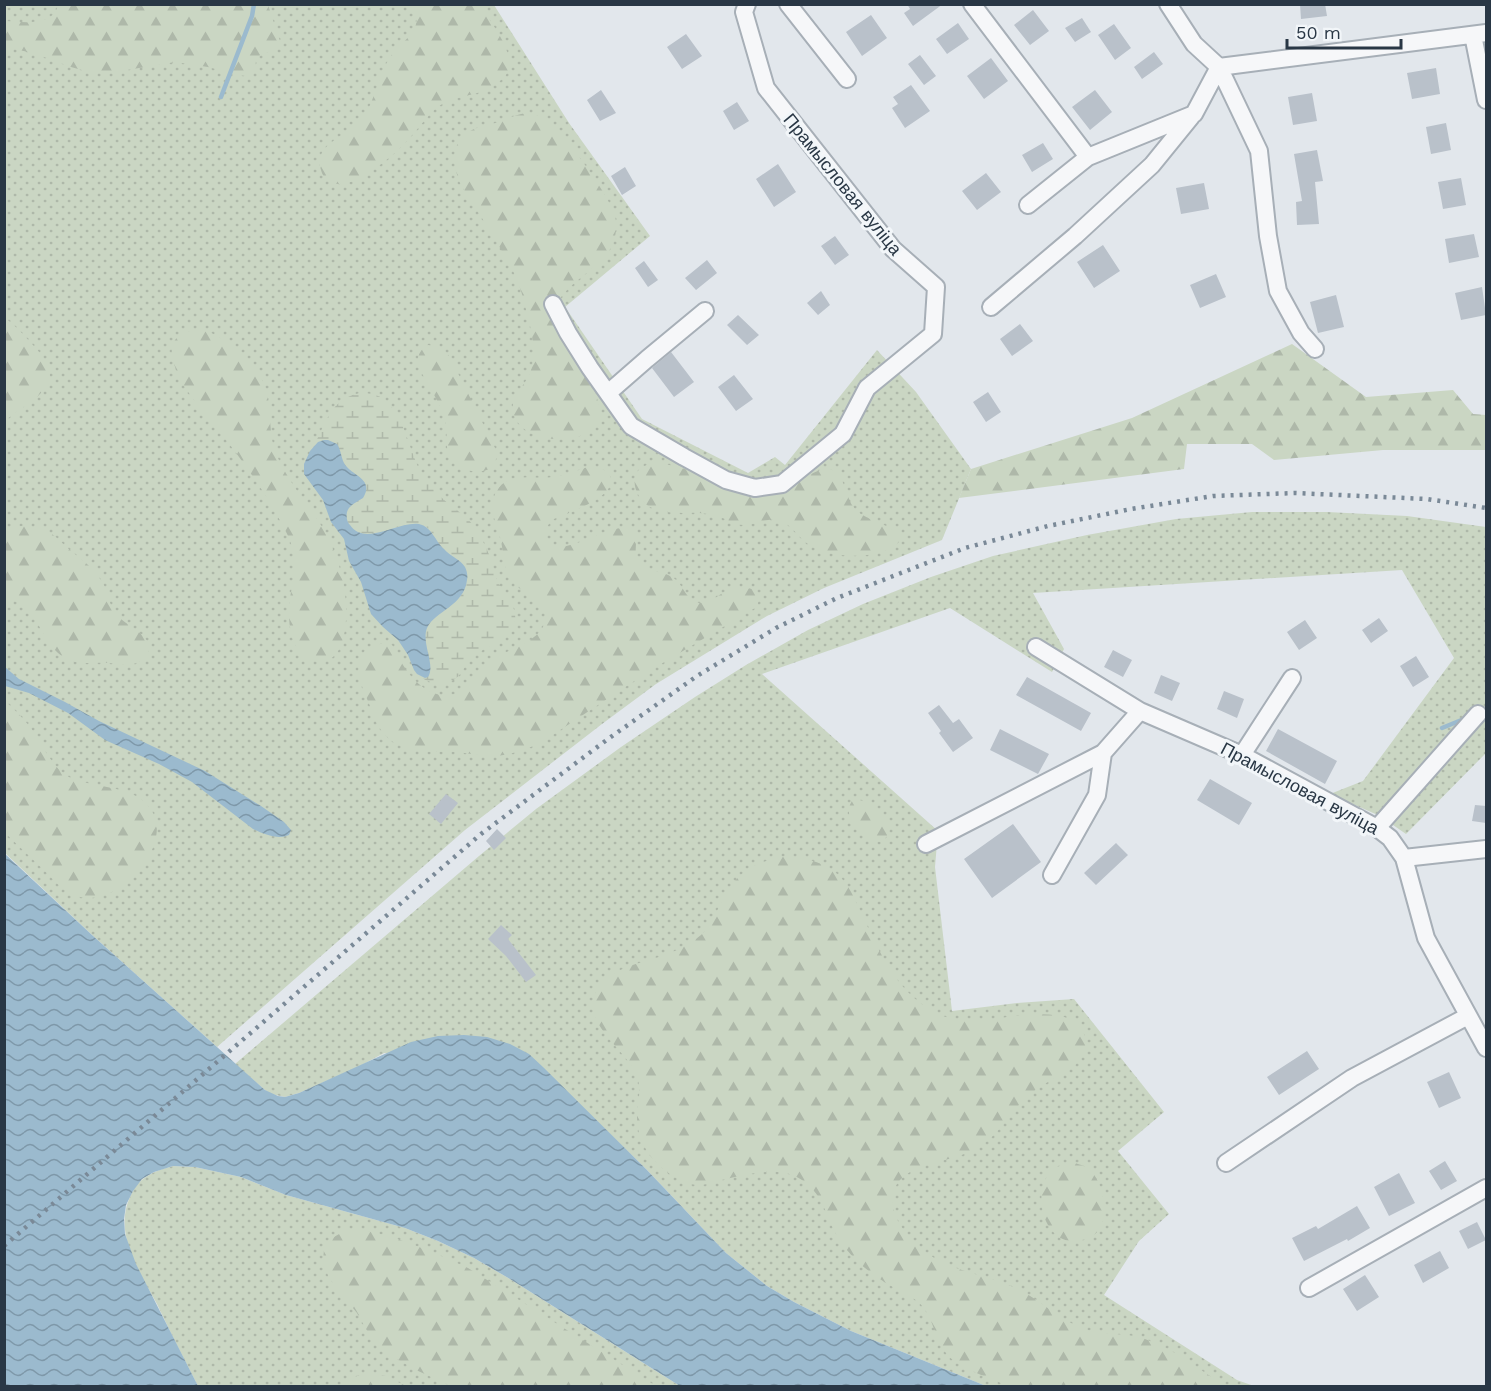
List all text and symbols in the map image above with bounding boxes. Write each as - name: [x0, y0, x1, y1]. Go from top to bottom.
- scale bar: [1287, 12, 1401, 50]
- text: 50 m: [1296, 22, 1341, 43]
- street label: Прамысловая вуліца: [780, 109, 907, 260]
- street label: Прамысловая вуліца: [1217, 737, 1383, 839]

